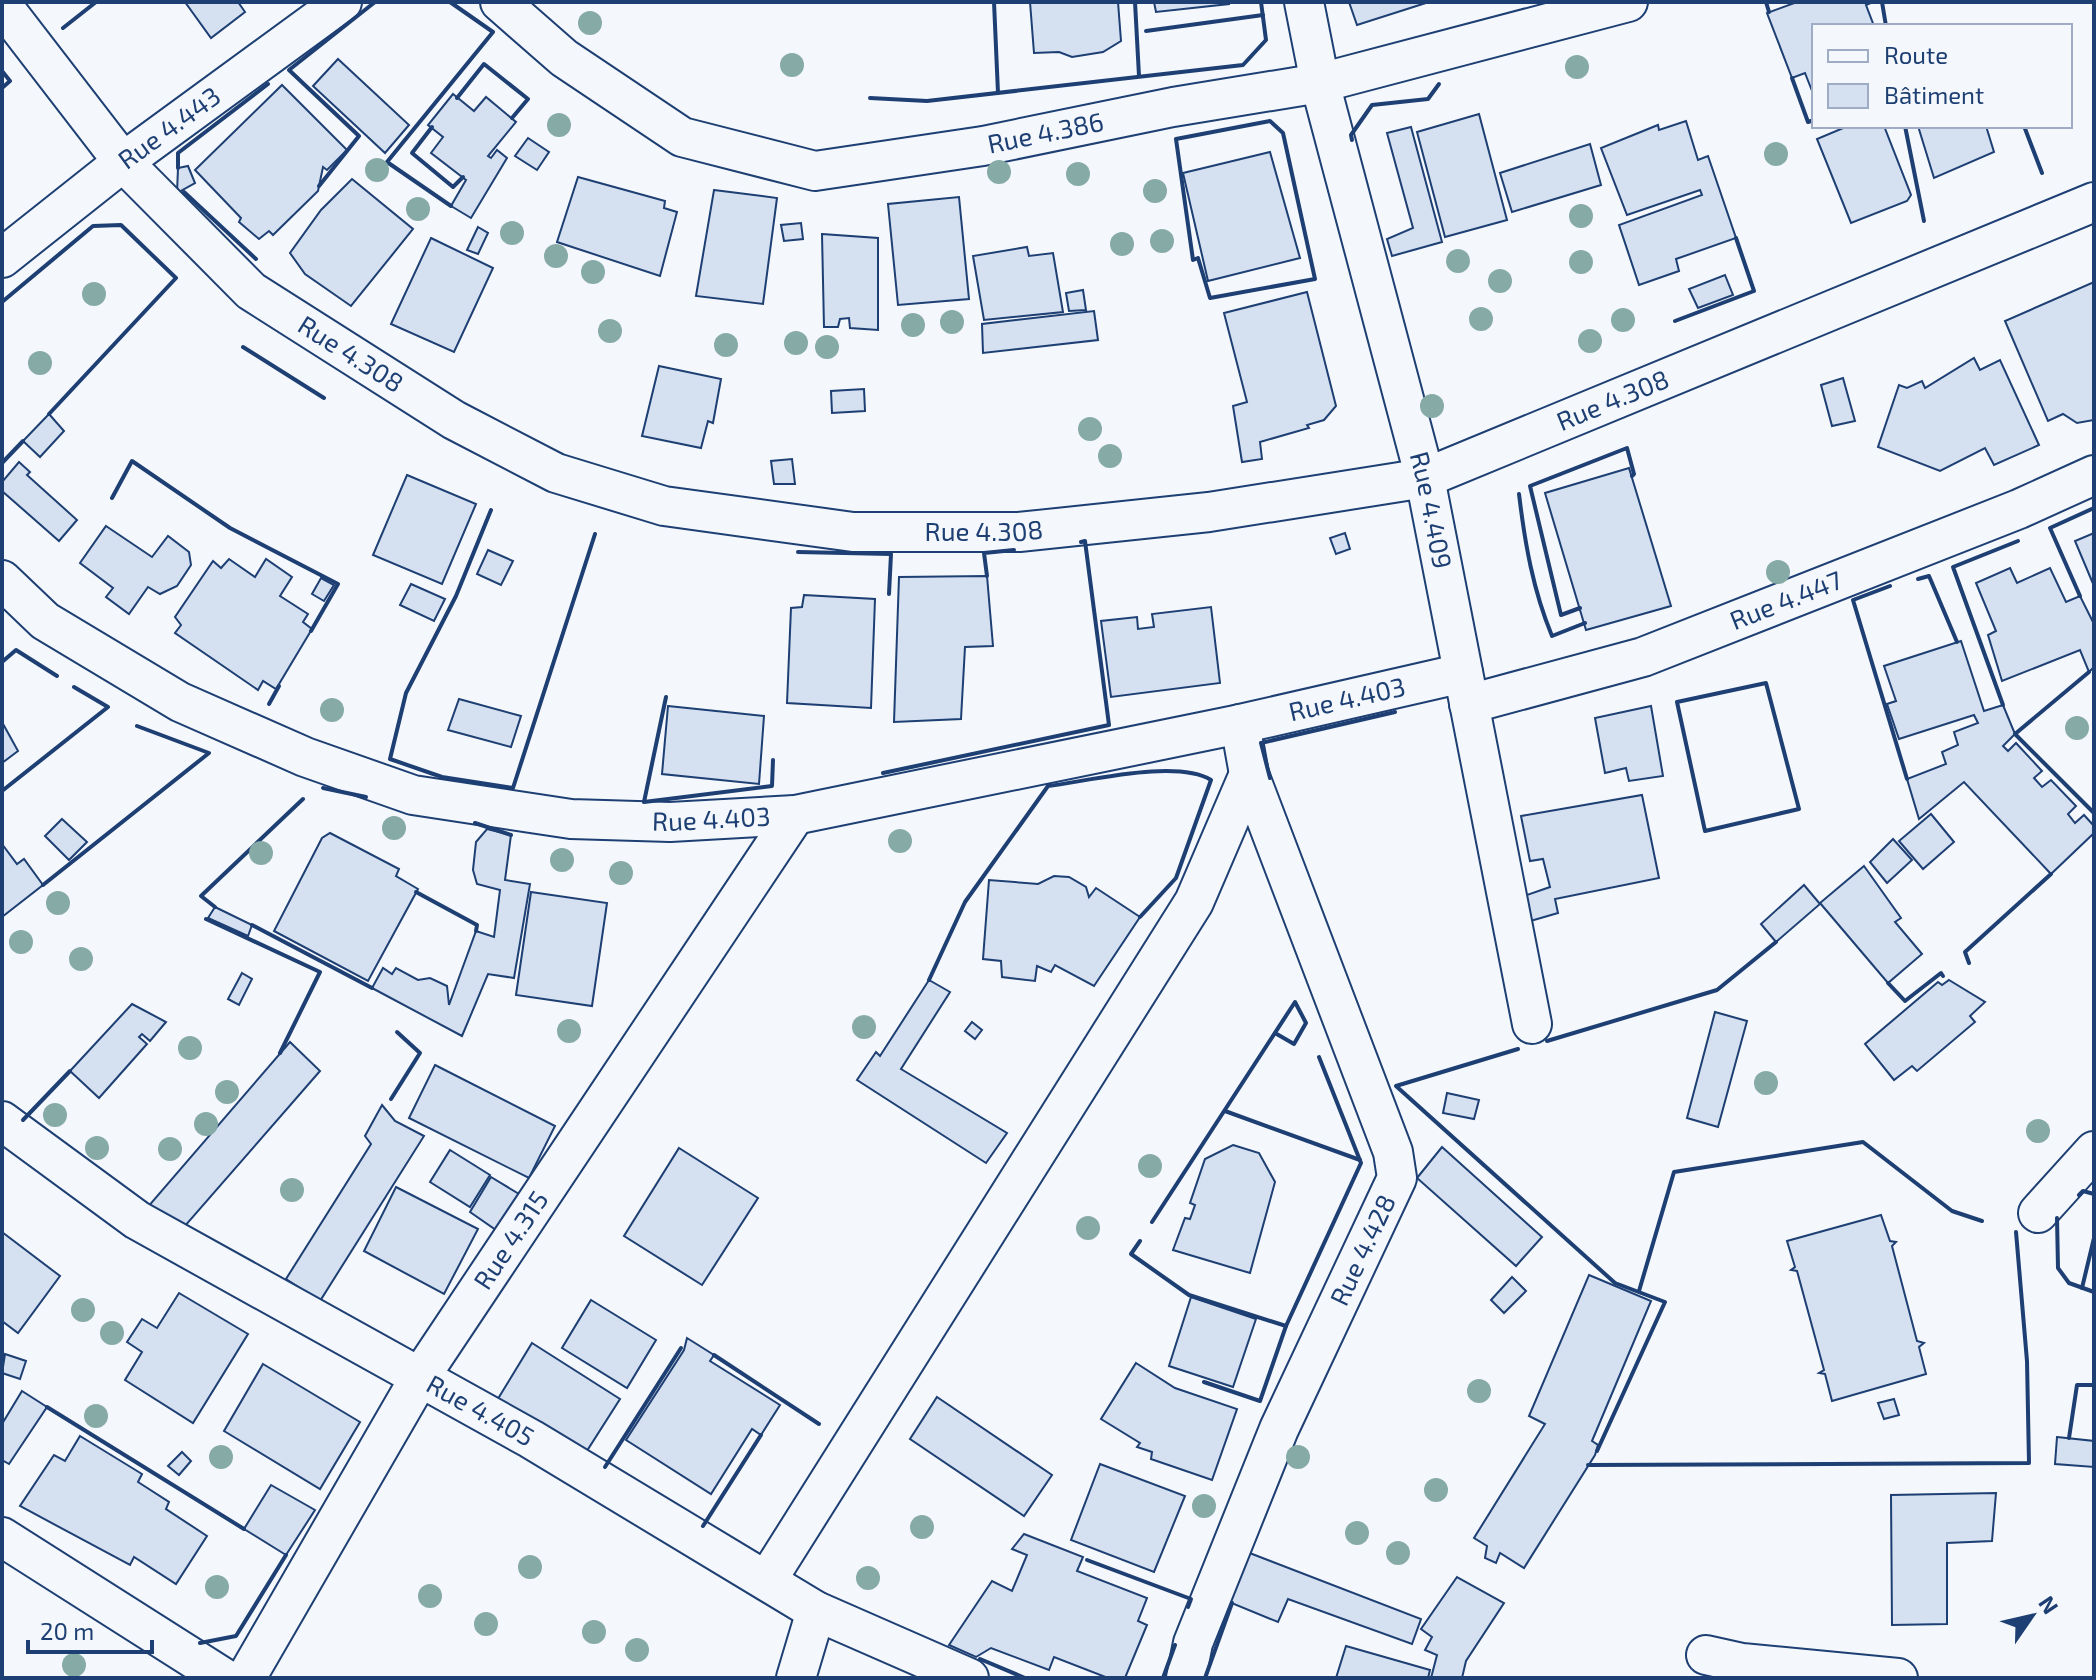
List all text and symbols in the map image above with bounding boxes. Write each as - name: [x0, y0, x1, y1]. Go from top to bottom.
- legend: [1812, 24, 2072, 128]
- text: Route: [1884, 40, 1948, 69]
- street label: Rue 4.443: [111, 79, 226, 174]
- text: Bâtiment: [1884, 80, 1984, 109]
- street label: Rue 4.386: [984, 105, 1106, 159]
- street label: Rue 4.308: [293, 308, 410, 398]
- street label: Rue 4.308: [1552, 362, 1673, 436]
- street label: Rue 4.409: [1405, 448, 1459, 571]
- street label: Rue 4.308: [925, 513, 1045, 547]
- street label: Rue 4.447: [1725, 563, 1846, 635]
- street label: Rue 4.403: [1285, 670, 1408, 726]
- street label: Rue 4.403: [652, 799, 771, 836]
- street label: Rue 4.315: [466, 1185, 554, 1294]
- street label: Rue 4.428: [1322, 1189, 1401, 1310]
- street label: Rue 4.405: [422, 1367, 540, 1452]
- north arrow: [1992, 1576, 2072, 1656]
- text: N: [2034, 1590, 2065, 1618]
- scale bar: [28, 1604, 152, 1654]
- text: 20 m: [40, 1616, 94, 1645]

